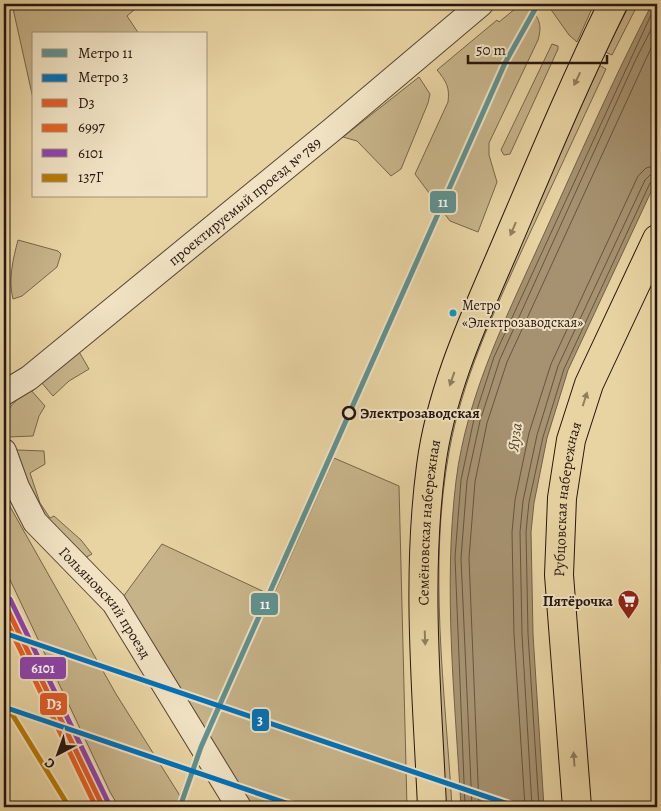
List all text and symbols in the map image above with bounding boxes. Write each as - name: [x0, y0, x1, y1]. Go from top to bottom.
- legend: [32, 32, 208, 198]
- scale bar: [468, 32, 607, 64]
- text: 50 m: [476, 40, 506, 60]
- text: Метро 11: [78, 43, 133, 63]
- text: Метро 3: [78, 67, 129, 87]
- one-way arrow: [572, 72, 580, 86]
- text: D3: [78, 93, 95, 113]
- text: 6997: [78, 117, 106, 137]
- street label: проектируемый проезд № 789: [164, 133, 326, 270]
- text: 6101: [78, 143, 103, 163]
- text: 137Г: [78, 167, 104, 187]
- line badge: 11: [429, 190, 457, 214]
- text: 11: [438, 193, 448, 212]
- one-way arrow: [509, 222, 517, 237]
- place label: Метро «Электрозаводская»: [462, 296, 583, 332]
- marker: Метро «Электрозаводская»: [448, 308, 458, 318]
- one-way arrow: [448, 372, 456, 387]
- one-way arrow: [581, 391, 589, 406]
- place label: Электрозаводская: [360, 403, 480, 423]
- marker: Электрозаводская: [342, 406, 356, 420]
- street label: Рубцовская набережная: [549, 419, 586, 577]
- water label: Яуза: [502, 421, 528, 454]
- street label: Семёновская набережная: [413, 438, 445, 605]
- street label: Гольяновский проезд: [55, 542, 156, 662]
- supermarket icon: Пятёрочка: [617, 589, 641, 620]
- place label: Пятёрочка: [543, 591, 614, 611]
- line badge: 11: [250, 592, 279, 616]
- text: 11: [260, 595, 270, 614]
- one-way arrow: [421, 630, 429, 646]
- line badge: 6101: [19, 656, 67, 680]
- text: 6101: [31, 659, 55, 678]
- line badge: D3: [39, 692, 68, 716]
- text: D3: [46, 695, 62, 714]
- line badge: 3: [251, 708, 270, 732]
- text: 3: [257, 711, 263, 730]
- north arrow: [32, 728, 82, 778]
- one-way arrow: [569, 750, 577, 766]
- text: С: [40, 753, 59, 773]

